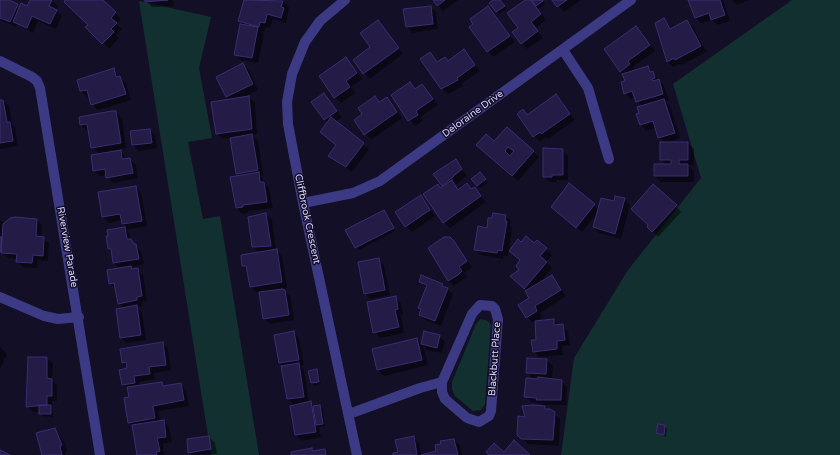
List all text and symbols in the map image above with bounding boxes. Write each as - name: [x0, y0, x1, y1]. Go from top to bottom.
- street label: Deloraine Drive: [440, 88, 506, 140]
- street label: Cliffbrook Crescent: [292, 173, 322, 265]
- street label: Riverview Parade: [54, 206, 80, 288]
- street label: Blackbutt Place: [486, 322, 504, 396]

